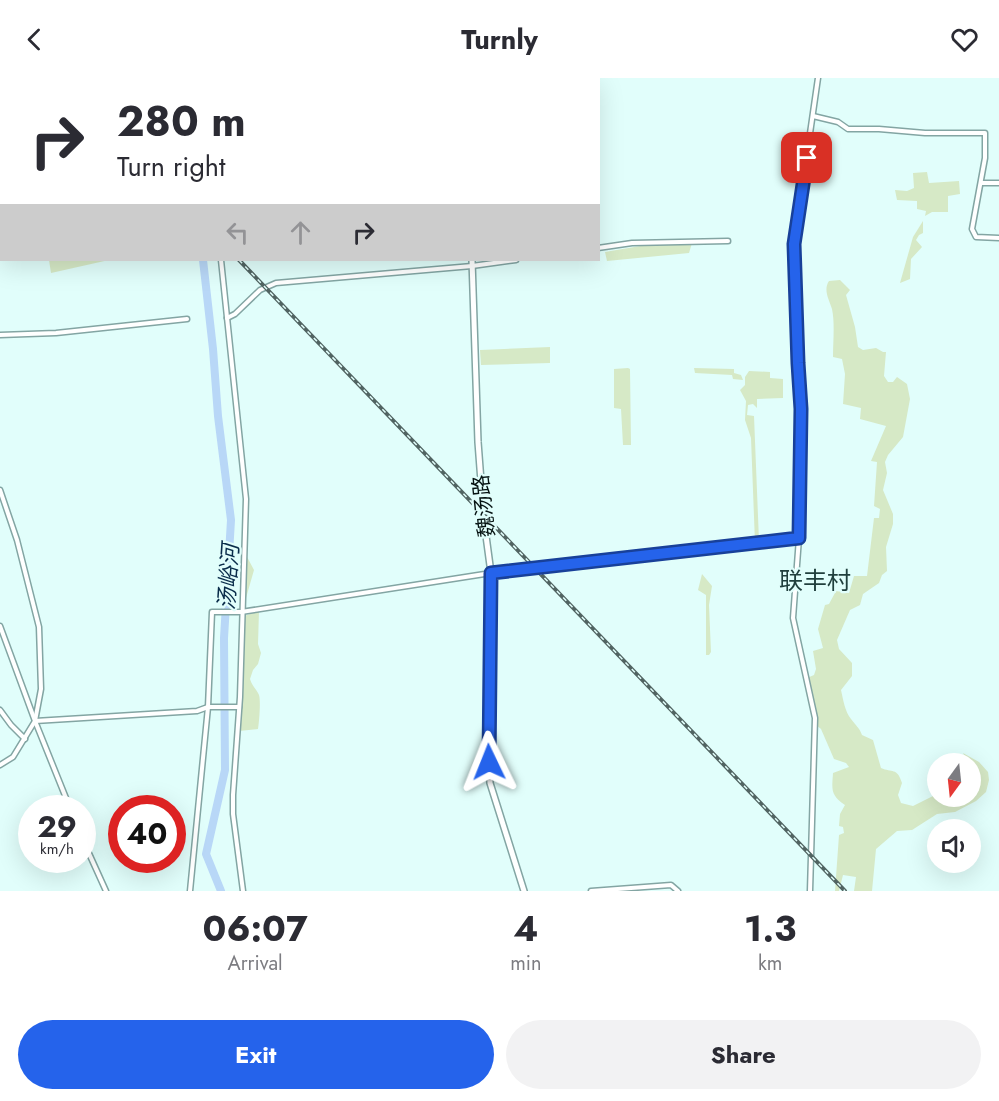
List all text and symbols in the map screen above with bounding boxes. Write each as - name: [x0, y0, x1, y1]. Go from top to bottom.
- text: Turnly: [461, 20, 538, 59]
- icon: back: [18, 23, 51, 56]
- icon: heart: [948, 23, 981, 56]
- text: 280 m: [117, 91, 246, 152]
- icon: right: [18, 102, 96, 180]
- pin: [781, 132, 832, 183]
- icon: arrive: [790, 141, 823, 174]
- text: Turn right: [117, 147, 225, 186]
- icon: left: [221, 216, 254, 249]
- icon: ahead: [284, 216, 317, 249]
- icon: right: [347, 216, 380, 249]
- street label: 魏汤路: [466, 473, 502, 539]
- water label: 汤峪河: [210, 539, 247, 611]
- district label: 联丰村: [779, 563, 851, 598]
- position arrow: [457, 730, 521, 794]
- north arrow: [927, 753, 981, 807]
- map controls: [927, 753, 981, 873]
- speed limit sign: 40: [108, 795, 186, 873]
- text: 29: [37, 805, 77, 848]
- button: sound: [927, 819, 981, 873]
- text: km/h: [40, 838, 74, 860]
- text: 06:07: [203, 902, 308, 954]
- text: 4: [513, 902, 538, 954]
- text: 1.3: [744, 902, 796, 954]
- text: Arrival: [228, 949, 283, 978]
- text: min: [510, 949, 542, 978]
- text: km: [758, 949, 782, 978]
- button: Exit: [18, 1020, 494, 1089]
- button: Share: [506, 1020, 981, 1089]

